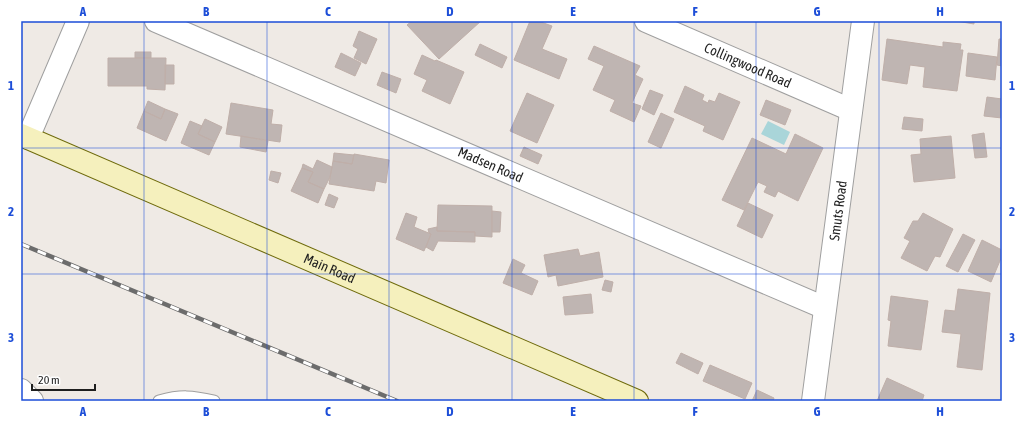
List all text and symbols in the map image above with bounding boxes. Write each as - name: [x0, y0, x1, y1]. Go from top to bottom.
- text: A: [79, 4, 87, 19]
- text: B: [203, 4, 210, 19]
- text: C: [325, 4, 331, 19]
- text: D: [446, 4, 454, 19]
- text: E: [570, 4, 576, 19]
- text: F: [692, 4, 698, 19]
- text: G: [814, 4, 821, 19]
- text: H: [936, 4, 944, 19]
- street label: Collingwood Road: [702, 39, 794, 91]
- text: 1: [8, 78, 14, 93]
- text: 1: [1009, 78, 1015, 93]
- street label: Madsen Road: [456, 143, 526, 186]
- street label: Smuts Road: [826, 180, 850, 242]
- text: 2: [8, 204, 14, 219]
- text: 2: [1009, 204, 1015, 219]
- street label: Main Road: [301, 250, 358, 286]
- text: 3: [8, 330, 14, 345]
- text: 3: [1009, 330, 1015, 345]
- scale bar: [32, 366, 95, 392]
- text: 20 m: [38, 373, 60, 387]
- text: A: [79, 404, 87, 419]
- text: B: [203, 404, 210, 419]
- text: C: [325, 404, 331, 419]
- text: D: [446, 404, 454, 419]
- text: E: [570, 404, 576, 419]
- text: F: [692, 404, 698, 419]
- text: G: [814, 404, 821, 419]
- text: H: [936, 404, 944, 419]

